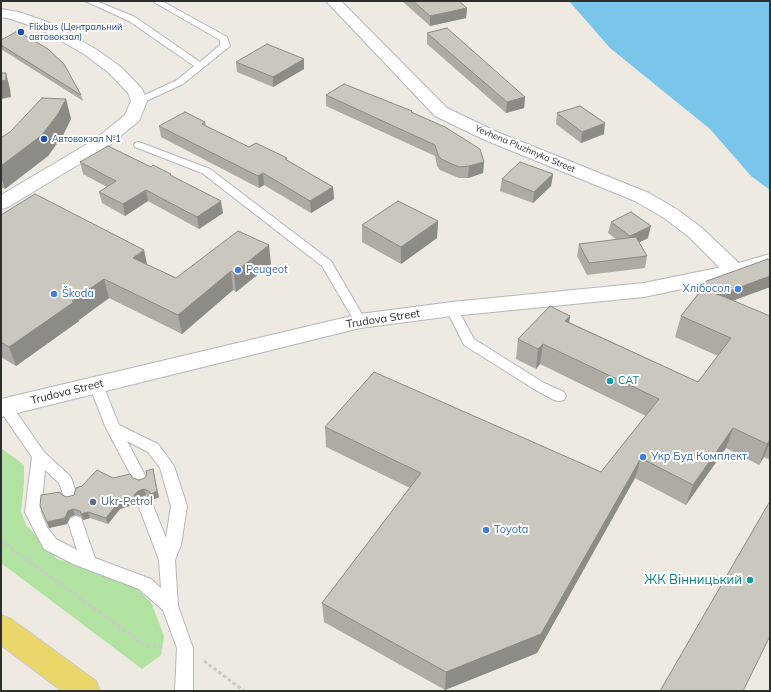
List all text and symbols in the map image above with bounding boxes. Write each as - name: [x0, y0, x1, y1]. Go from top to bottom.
- place label: Flixbus (Центральний автовокзал): [29, 22, 122, 43]
- marker: Flixbus (Центральний автовокзал): [16, 27, 26, 37]
- street label: Yevhena Pluzhnyka Street: [473, 123, 577, 175]
- marker: Автовокзал №1: [39, 134, 49, 144]
- place label: Автовокзал №1: [52, 134, 121, 144]
- place label: Peugeot: [246, 263, 288, 277]
- marker: Peugeot: [233, 265, 243, 275]
- place label: Хлібосол: [683, 282, 730, 296]
- marker: Хлібосол: [733, 284, 743, 294]
- place label: Škoda: [62, 287, 94, 301]
- marker: Škoda: [49, 289, 59, 299]
- street label: Trudova Street: [345, 307, 421, 331]
- place label: САТ: [618, 374, 639, 388]
- marker: САТ: [605, 376, 615, 386]
- street label: Trudova Street: [29, 377, 105, 407]
- place label: Укр Буд Комплект: [651, 450, 747, 464]
- marker: Укр Буд Комплект: [638, 452, 648, 462]
- place label: Ukr-Petrol: [101, 495, 153, 509]
- marker: Ukr-Petrol: [88, 497, 98, 507]
- place label: Toyota: [494, 523, 528, 537]
- marker: Toyota: [481, 525, 491, 535]
- place label: ЖК Вінницький: [644, 572, 742, 588]
- marker: ЖК Вінницький: [745, 575, 755, 585]

